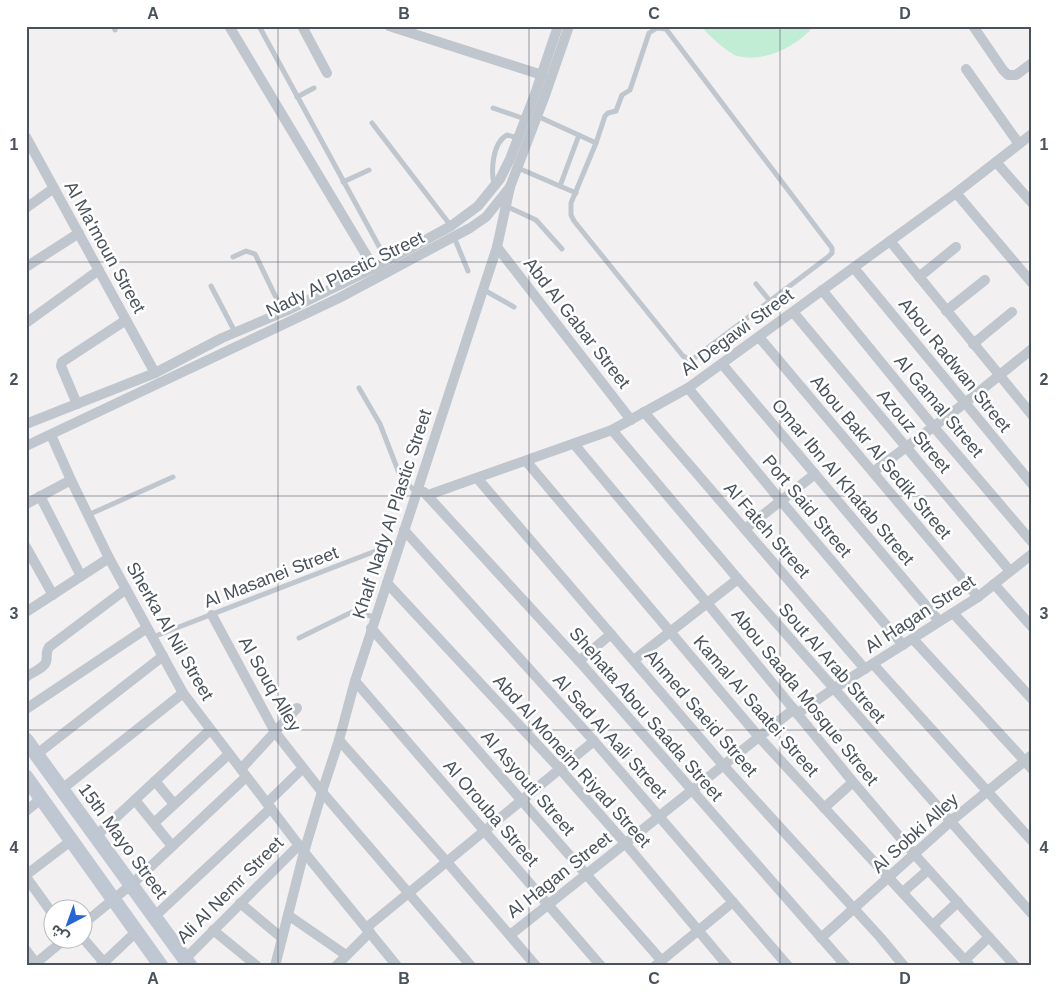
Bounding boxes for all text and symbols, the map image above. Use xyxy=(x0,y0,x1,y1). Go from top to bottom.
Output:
text: A xyxy=(147,5,159,22)
text: B xyxy=(398,5,410,22)
text: C xyxy=(648,5,660,22)
text: D xyxy=(899,5,911,22)
text: 1 xyxy=(10,136,19,153)
text: 1 xyxy=(1040,136,1049,153)
street label: Al Ma'moun Street xyxy=(60,178,150,316)
street label: Nady Al Plastic Street xyxy=(263,227,427,321)
street label: Abd Al Gabar Street xyxy=(520,254,634,392)
street label: Al Degawi Street xyxy=(677,285,797,379)
street label: Abou Radwan Street xyxy=(895,294,1015,436)
street label: Al Gamal Street xyxy=(891,351,987,461)
text: 2 xyxy=(10,371,19,388)
street label: Abou Bakr Al Sedik Street xyxy=(807,371,955,543)
text: 2 xyxy=(1040,371,1049,388)
street label: Azouz Street xyxy=(873,385,955,477)
street label: Omar Ibn Al Khatab Street xyxy=(768,395,918,569)
street label: Khalf Nady Al Plastic Street xyxy=(349,407,435,621)
street label: Port Said Street xyxy=(758,451,856,561)
street label: Al Fateh Street xyxy=(720,478,814,582)
street label: Al Masanei Street xyxy=(201,542,341,612)
street label: Sherka Al Nil Street xyxy=(122,558,218,704)
street label: Al Hagan Street xyxy=(861,571,979,657)
street label: Sout Al Arab Street xyxy=(775,599,889,727)
text: 3 xyxy=(10,605,19,622)
street label: Abou Saada Mosque Street xyxy=(728,605,882,789)
text: 3 xyxy=(1040,605,1049,622)
street label: Shehata Abou Saada Street xyxy=(565,623,727,805)
street label: Kamal Al Saatei Street xyxy=(689,631,823,781)
street label: Al Souq Alley xyxy=(235,633,305,735)
street label: Ahmed Saeid Street xyxy=(641,646,761,780)
street label: Al Sad Al Aali Street xyxy=(549,670,671,802)
street label: Abd Al Moneim Riyad Street xyxy=(489,671,655,851)
street label: Al Asyouti Street xyxy=(477,727,579,839)
street label: Al Orouba Street xyxy=(439,756,543,870)
street label: 15th Mayo Street xyxy=(75,780,171,902)
street label: Al Sobki Alley xyxy=(868,789,962,877)
street label: Al Hagan Street xyxy=(503,828,615,922)
street label: Ali Al Nemr Street xyxy=(173,833,287,947)
text: 4 xyxy=(10,839,19,856)
text: 4 xyxy=(1040,839,1049,856)
north arrow xyxy=(42,900,92,950)
text: ش xyxy=(47,921,72,946)
text: A xyxy=(147,970,159,987)
text: B xyxy=(398,970,410,987)
text: C xyxy=(648,970,660,987)
text: D xyxy=(899,970,911,987)

